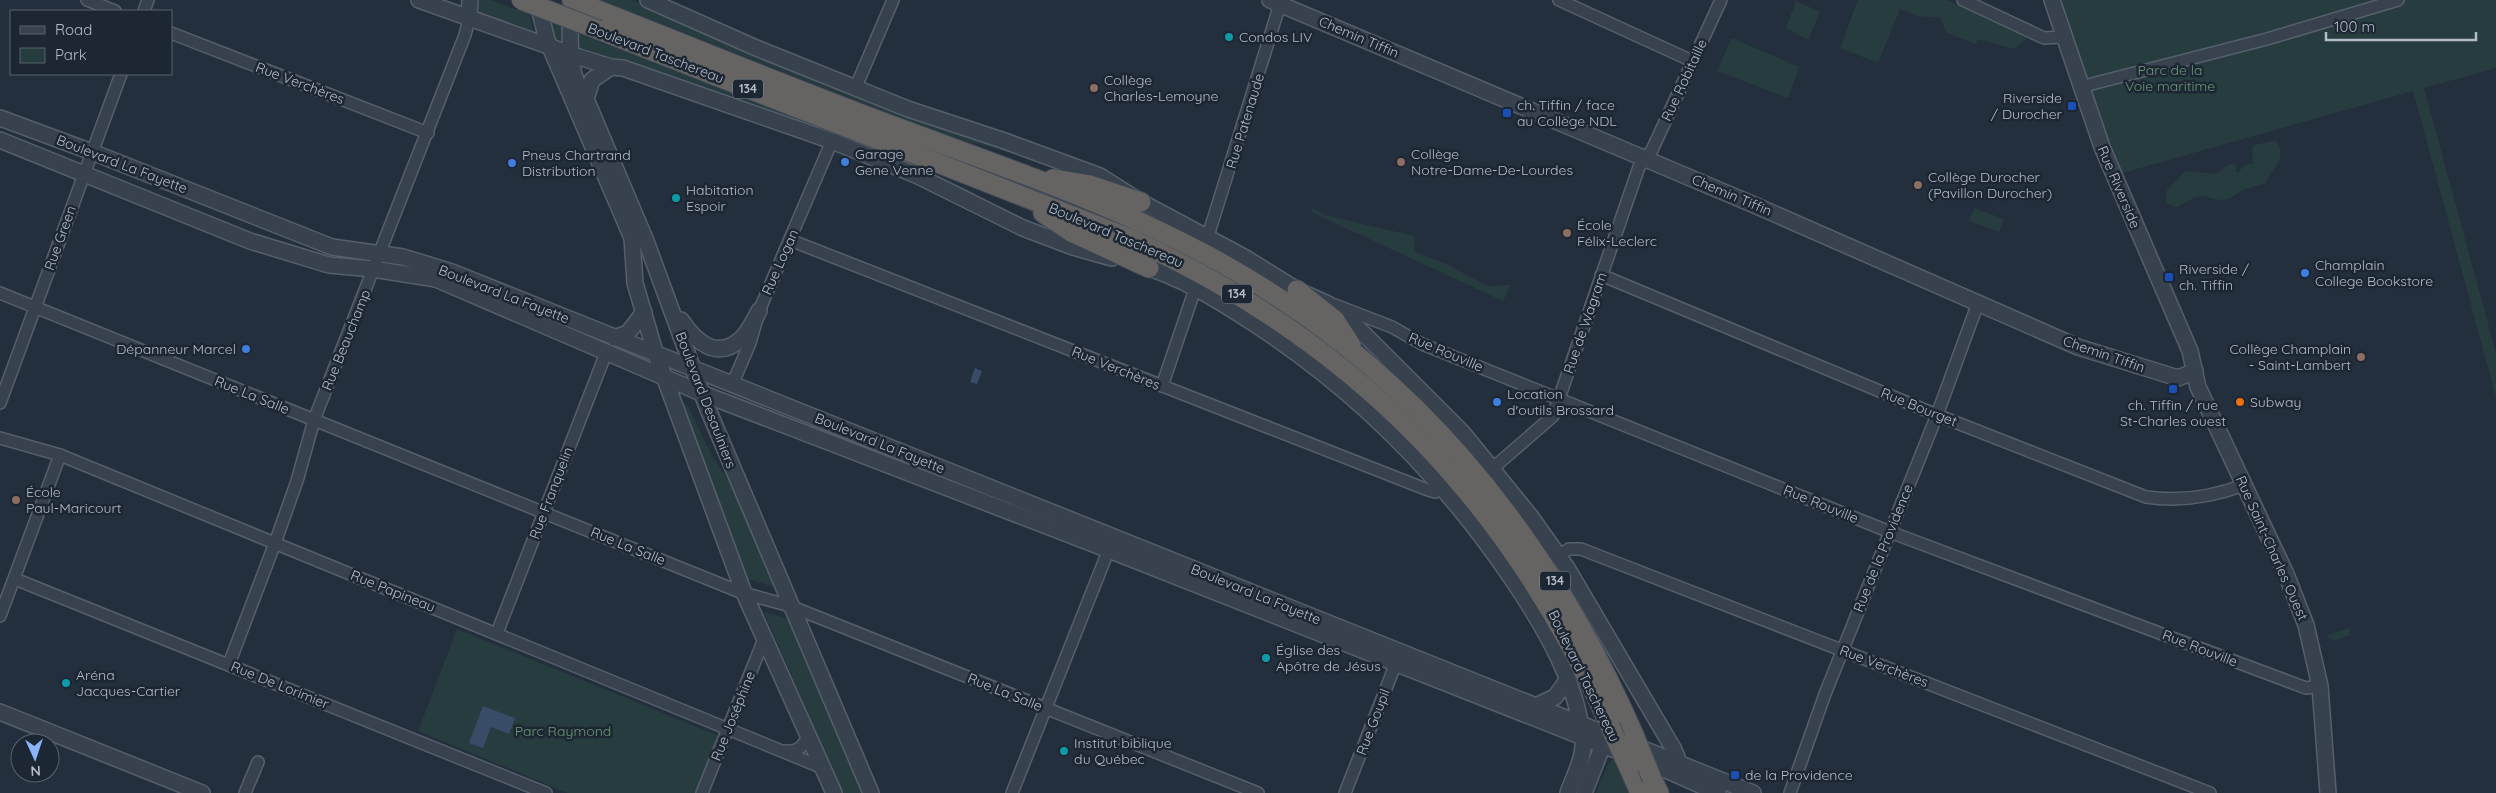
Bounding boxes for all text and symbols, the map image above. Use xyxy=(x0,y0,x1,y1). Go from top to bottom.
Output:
legend xyxy=(10,10,172,75)
scale bar xyxy=(2326,10,2476,42)
street label: Chemin Tiffin xyxy=(1316,12,1402,62)
text: 100 m xyxy=(2334,17,2375,36)
street label: Boulevard Taschereau xyxy=(585,19,727,87)
text: Road xyxy=(55,20,92,39)
place label: Condos LIV xyxy=(1239,28,1312,46)
marker: Condos LIV xyxy=(1223,31,1235,43)
street label: Rue Robitaille xyxy=(1657,36,1711,124)
text: Park xyxy=(55,45,87,64)
street label: Rue Verchères xyxy=(253,58,347,108)
park label: Parc de la Voie maritime xyxy=(2125,61,2215,95)
place label: Collège Charles-Lemoyne xyxy=(1104,71,1219,105)
street label: Rue Patenaude xyxy=(1222,71,1268,171)
road number: 134 xyxy=(733,80,763,98)
marker: Collège Charles-Lemoyne xyxy=(1088,82,1100,94)
place label: Riverside / Durocher xyxy=(1991,89,2063,123)
place label: ch. Tiffin / face au Collège NDL xyxy=(1517,96,1617,130)
marker: Riverside / Durocher xyxy=(2066,100,2078,112)
marker: ch. Tiffin / face au Collège NDL xyxy=(1501,107,1513,119)
street label: Boulevard La Fayette xyxy=(54,131,190,197)
street label: Rue Riverside xyxy=(2094,143,2144,231)
place label: Garage Gene Venne xyxy=(855,145,934,179)
place label: Collège Notre-Dame-De-Lourdes xyxy=(1411,145,1573,179)
place label: Pneus Chartrand Distribution xyxy=(522,146,631,180)
marker: Garage Gene Venne xyxy=(839,156,851,168)
marker: Collège Notre-Dame-De-Lourdes xyxy=(1395,156,1407,168)
marker: Pneus Chartrand Distribution xyxy=(506,157,518,169)
place label: Collège Durocher (Pavillon Durocher) xyxy=(1928,168,2052,202)
street label: Chemin Tiffin xyxy=(1689,170,1775,220)
marker: Collège Durocher (Pavillon Durocher) xyxy=(1912,179,1924,191)
place label: Habitation Espoir xyxy=(686,181,754,215)
marker: Habitation Espoir xyxy=(670,192,682,204)
street label: Boulevard Taschereau xyxy=(1046,199,1186,271)
street label: Rue Green xyxy=(40,203,80,273)
place label: École Félix-Leclerc xyxy=(1577,216,1657,250)
street label: Rue Logan xyxy=(758,226,802,298)
marker: École Félix-Leclerc xyxy=(1561,227,1573,239)
place label: Champlain College Bookstore xyxy=(2315,256,2433,290)
place label: Riverside / ch. Tiffin xyxy=(2179,260,2250,294)
street label: Boulevard La Fayette xyxy=(436,261,572,327)
marker: Champlain College Bookstore xyxy=(2299,267,2311,279)
street label: Rue de Wagram xyxy=(1559,270,1611,376)
marker: Riverside / ch. Tiffin xyxy=(2163,271,2175,283)
road number: 134 xyxy=(1222,284,1252,304)
street label: Rue Beauchamp xyxy=(318,287,374,393)
street label: Rue Rouville xyxy=(1406,328,1486,376)
street label: Boulevard Desaulniers xyxy=(672,329,740,471)
street label: Chemin Tiffin xyxy=(2061,332,2147,376)
place label: Dépanneur Marcel xyxy=(116,340,236,358)
place label: Collège Champlain - Saint-Lambert xyxy=(2229,340,2351,374)
street label: Rue Verchères xyxy=(1069,342,1163,394)
marker: Dépanneur Marcel xyxy=(240,343,252,355)
marker: Collège Champlain - Saint-Lambert xyxy=(2355,351,2367,363)
street label: Rue La Salle xyxy=(212,372,292,418)
marker: ch. Tiffin / rue St-Charles ouest xyxy=(2167,383,2179,395)
street label: Rue Bourget xyxy=(1878,384,1960,431)
place label: Location d'outils Brossard xyxy=(1507,385,1614,419)
place label: Subway xyxy=(2250,393,2301,411)
marker: Location d'outils Brossard xyxy=(1491,396,1503,408)
place label: ch. Tiffin / rue St-Charles ouest xyxy=(2120,396,2226,430)
marker: Subway xyxy=(2234,396,2246,408)
street label: Boulevard La Fayette xyxy=(812,409,948,477)
street label: Rue Franquelin xyxy=(525,444,577,542)
street label: Rue Saint-Charles Ouest xyxy=(2232,473,2312,624)
street label: Rue Rouville xyxy=(1781,481,1861,527)
street label: Rue de la Providence xyxy=(1849,481,1917,615)
place label: École Paul-Maricourt xyxy=(26,483,122,517)
marker: École Paul-Maricourt xyxy=(10,494,22,506)
street label: Rue La Salle xyxy=(588,523,668,569)
street label: Boulevard La Fayette xyxy=(1188,560,1324,628)
street label: Rue Papineau xyxy=(348,566,438,616)
road number: 134 xyxy=(1540,572,1570,590)
street label: Boulevard Taschereau xyxy=(1544,607,1624,745)
street label: Rue Rouville xyxy=(2160,625,2240,671)
place label: Église des Apôtre de Jésus xyxy=(1276,641,1381,675)
street label: Rue Verchères xyxy=(1837,641,1931,691)
marker: Église des Apôtre de Jésus xyxy=(1260,652,1272,664)
street label: Rue De Lorimier xyxy=(228,657,332,713)
place label: Aréna Jacques-Cartier xyxy=(76,666,181,700)
street label: Rue Joséphine xyxy=(707,668,759,764)
street label: Rue La Salle xyxy=(965,669,1045,715)
marker: Aréna Jacques-Cartier xyxy=(60,677,72,689)
street label: Rue Goupil xyxy=(1352,686,1394,758)
park label: Parc Raymond xyxy=(515,722,611,740)
north arrow xyxy=(10,733,60,783)
place label: Institut biblique du Québec xyxy=(1074,734,1172,768)
marker: Institut biblique du Québec xyxy=(1058,745,1070,757)
text: N xyxy=(30,762,41,780)
place label: de la Providence xyxy=(1745,766,1853,784)
marker: de la Providence xyxy=(1729,769,1741,781)

